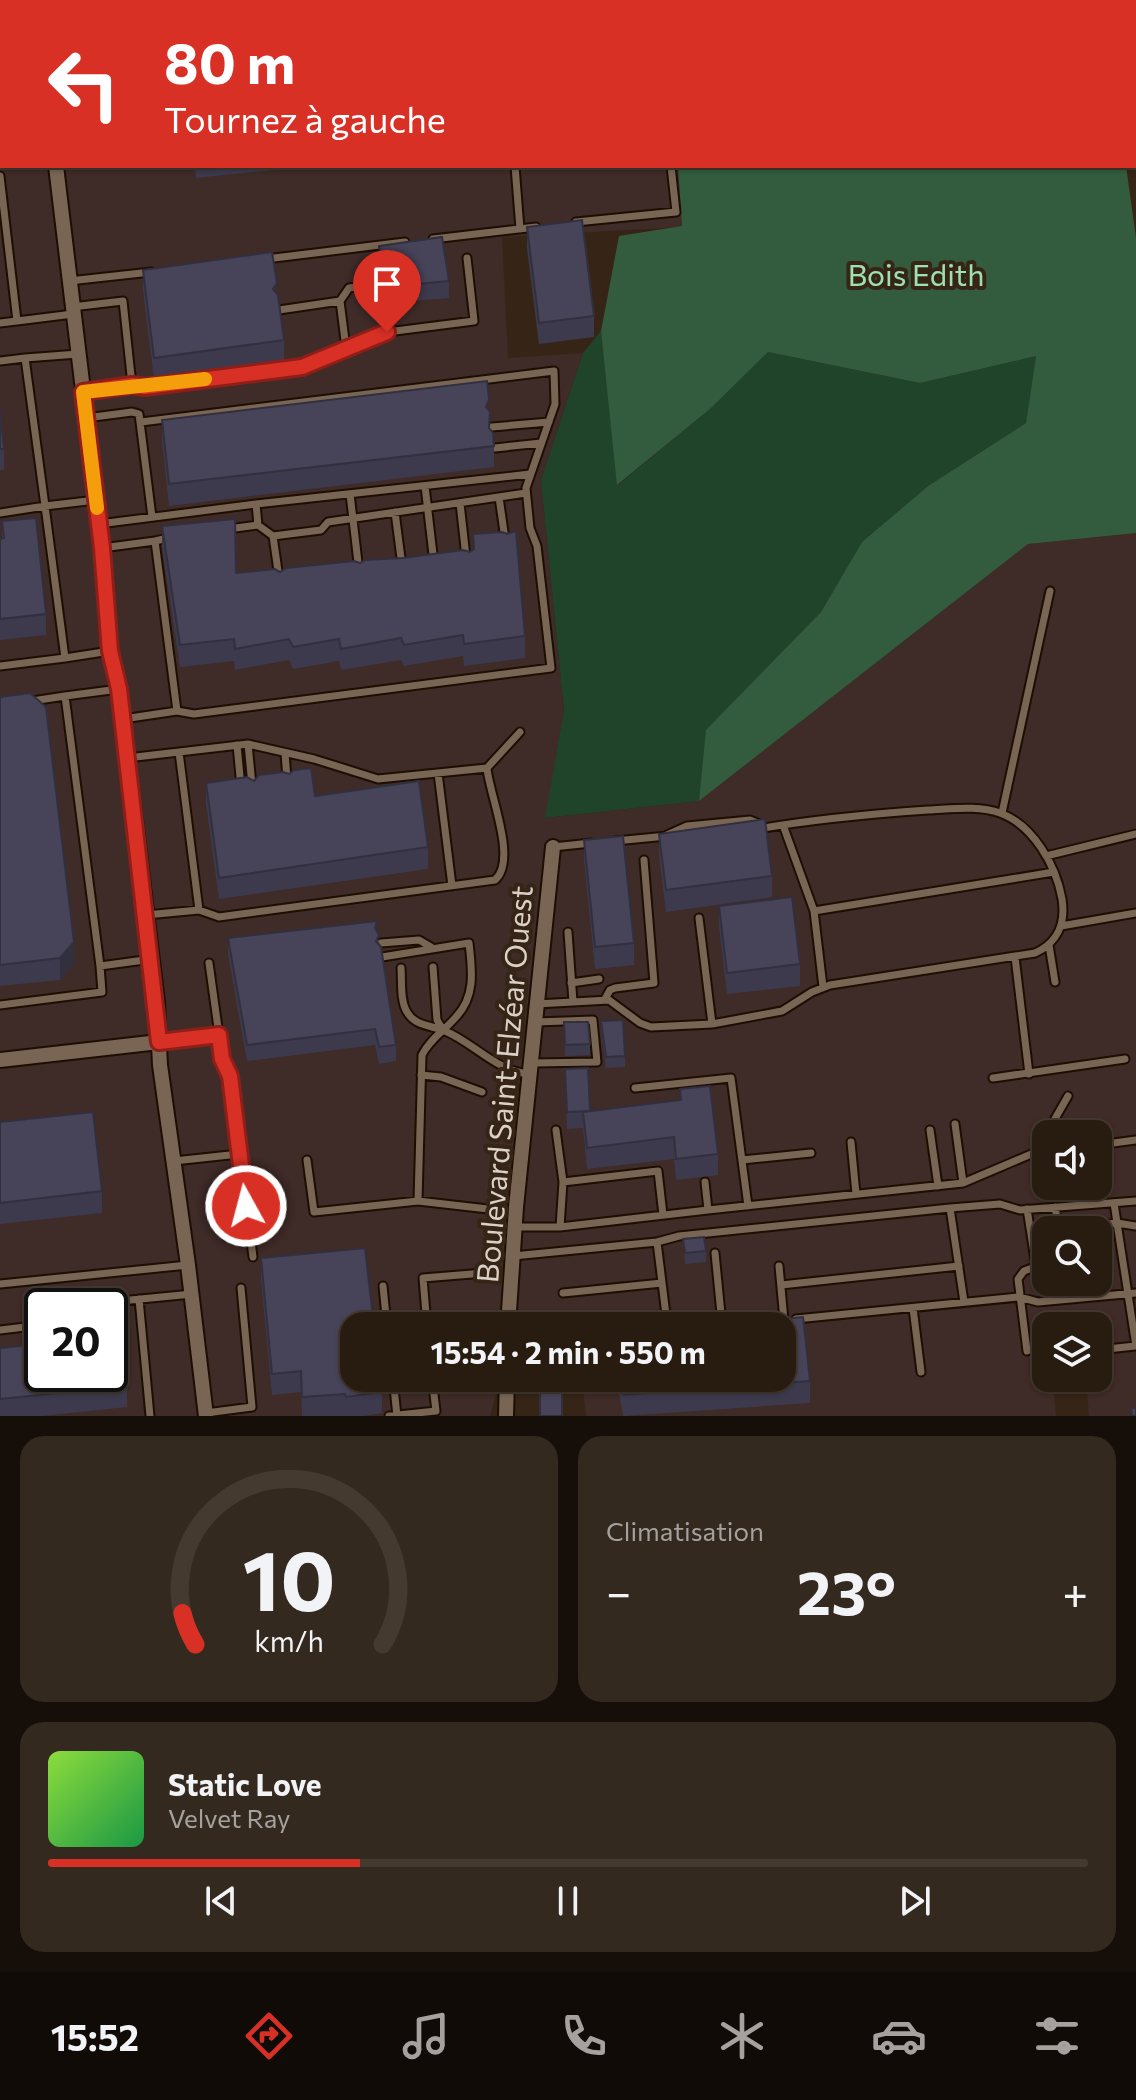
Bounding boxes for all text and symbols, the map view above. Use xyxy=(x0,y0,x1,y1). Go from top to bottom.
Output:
text: 80 m xyxy=(164,27,295,96)
icon: left xyxy=(32,32,136,136)
text: Tournez à gauche xyxy=(164,96,446,140)
pin xyxy=(353,250,421,332)
park label: Bois Edith xyxy=(848,255,984,292)
icon: arrive xyxy=(365,262,409,306)
street label: Boulevard Saint-Elzéar Ouest xyxy=(467,884,539,1284)
map controls xyxy=(1032,1120,1112,1392)
button: sound xyxy=(1032,1120,1112,1200)
position arrow xyxy=(204,1164,288,1248)
button: search xyxy=(1032,1216,1112,1296)
speed limit sign: 20 xyxy=(24,1288,128,1392)
button: layers xyxy=(1032,1312,1112,1392)
text: 15:54 · 2 min · 550 m xyxy=(430,1333,706,1370)
text: Climatisation xyxy=(606,1515,764,1546)
text: 10 xyxy=(243,1526,335,1628)
text: 23° xyxy=(797,1554,896,1627)
text: − xyxy=(606,1564,631,1618)
text: + xyxy=(1062,1564,1088,1618)
text: km/h xyxy=(254,1623,324,1658)
text: Static Love xyxy=(168,1765,322,1802)
text: Velvet Ray xyxy=(168,1802,291,1833)
icon: previous xyxy=(199,1879,243,1923)
icon: pause xyxy=(546,1879,590,1923)
icon: next xyxy=(893,1879,937,1923)
icon: directions xyxy=(241,2008,297,2064)
icon: music xyxy=(398,2008,454,2064)
icon: phone xyxy=(556,2008,612,2064)
icon: climate xyxy=(714,2008,770,2064)
icon: car xyxy=(871,2008,927,2064)
icon: filters xyxy=(1029,2008,1085,2064)
text: 15:52 xyxy=(51,2014,139,2058)

